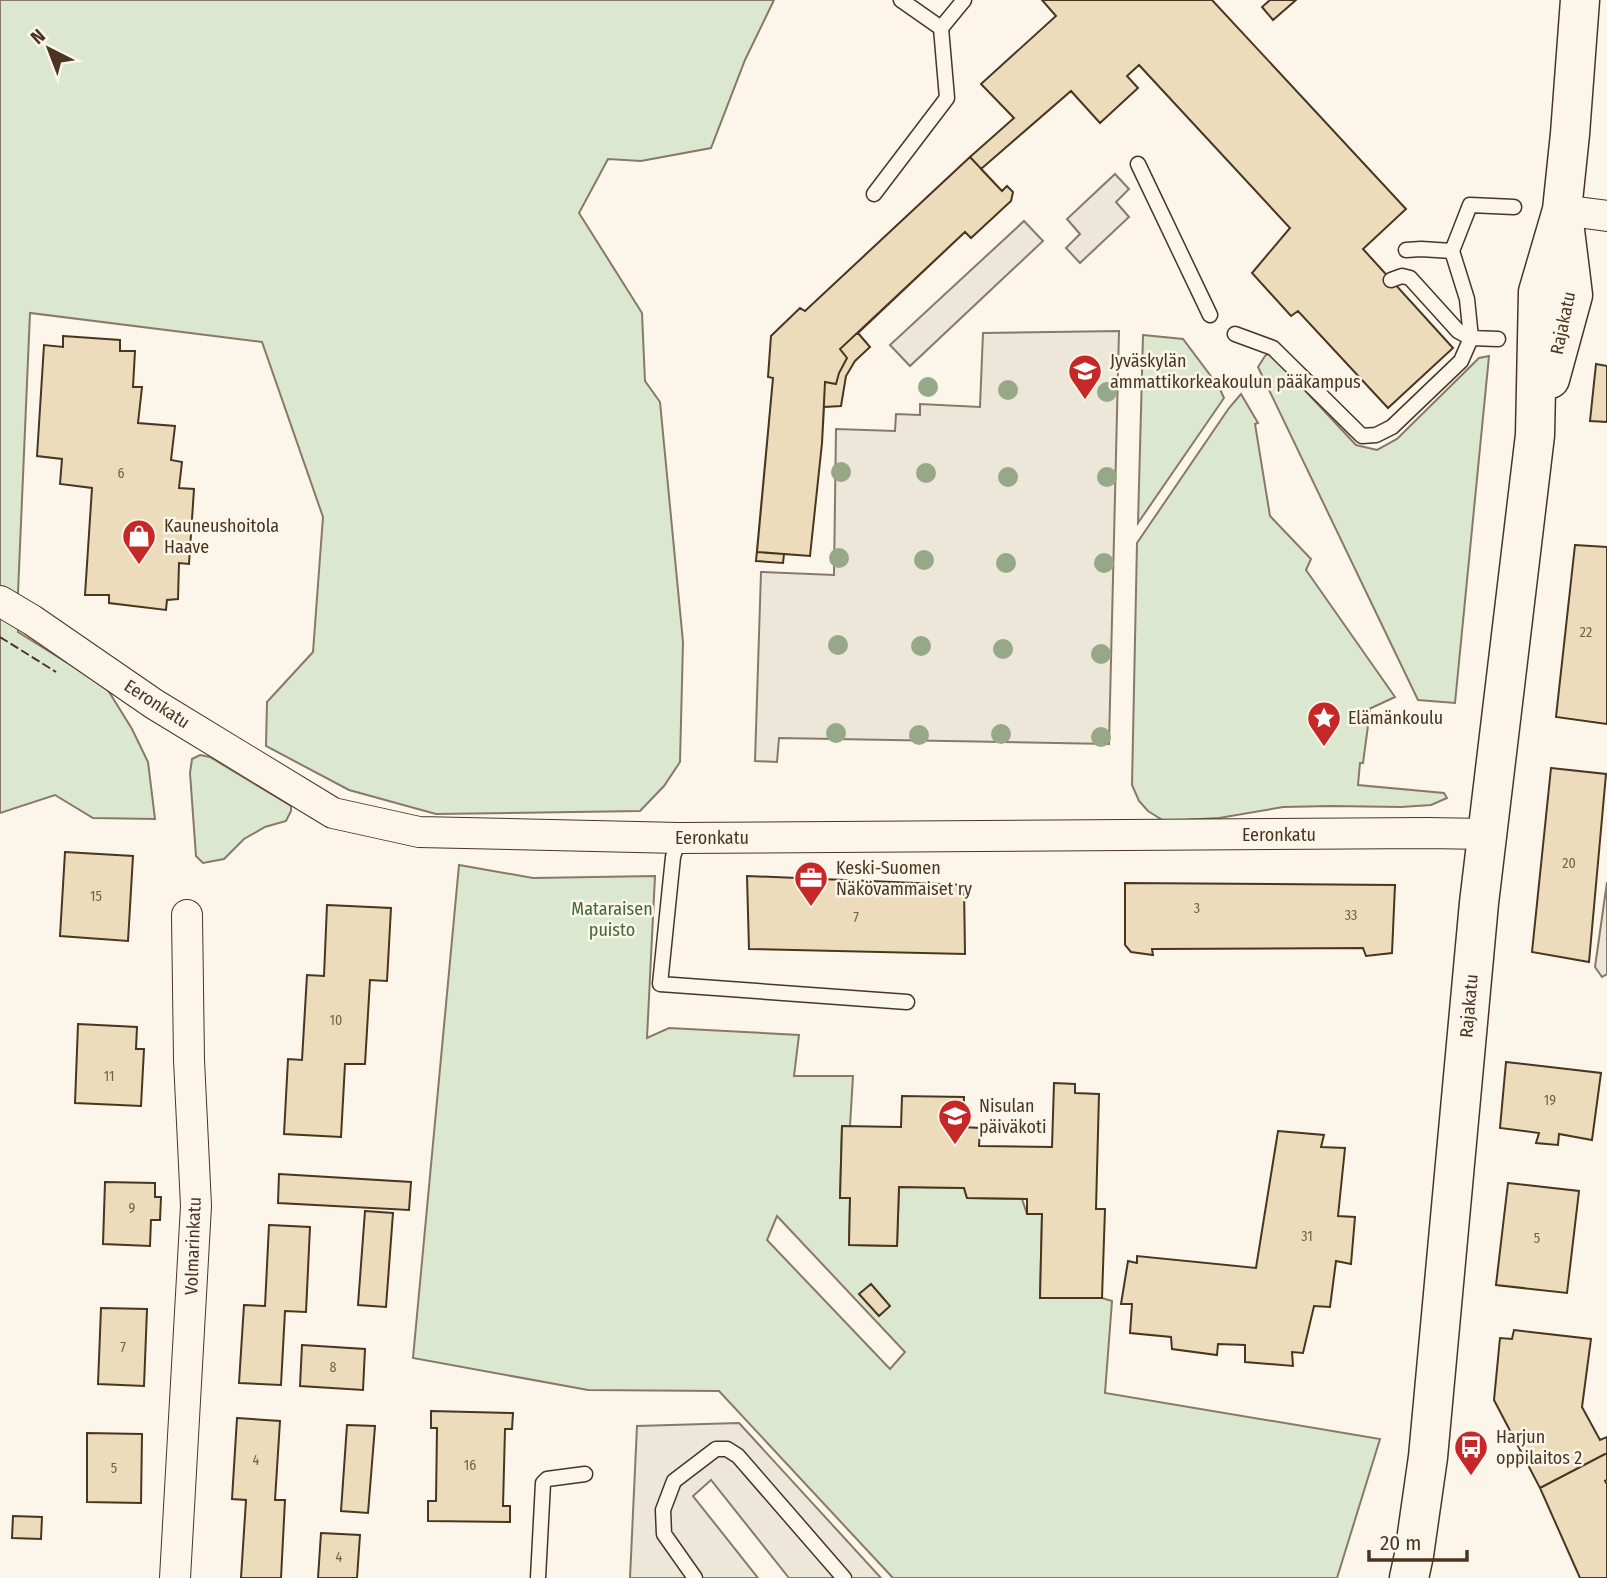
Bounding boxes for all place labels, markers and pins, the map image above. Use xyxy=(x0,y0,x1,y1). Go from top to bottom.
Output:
place label: Jyväskylän ammattikorkeakoulun pääkampus xyxy=(1110,350,1361,393)
school or university icon: Jyväskylän ammattikorkeakoulun pääkampus xyxy=(1066,352,1104,401)
place label: Kauneushoitola Haave xyxy=(164,515,279,558)
shop icon: Kauneushoitola Haave xyxy=(120,517,158,566)
place icon: Elämänkoulu xyxy=(1305,699,1343,748)
place label: Elämänkoulu xyxy=(1348,707,1443,729)
place label: Keski-Suomen Näkövammaiset ry xyxy=(836,857,972,900)
office icon: Keski-Suomen Näkövammaiset ry xyxy=(792,859,830,908)
place label: Nisulan päiväkoti xyxy=(979,1095,1046,1138)
school or university icon: Nisulan päiväkoti xyxy=(936,1097,974,1146)
place label: Harjun oppilaitos 2 xyxy=(1496,1426,1582,1469)
bus stop icon: Harjun oppilaitos 2 xyxy=(1452,1428,1490,1477)

